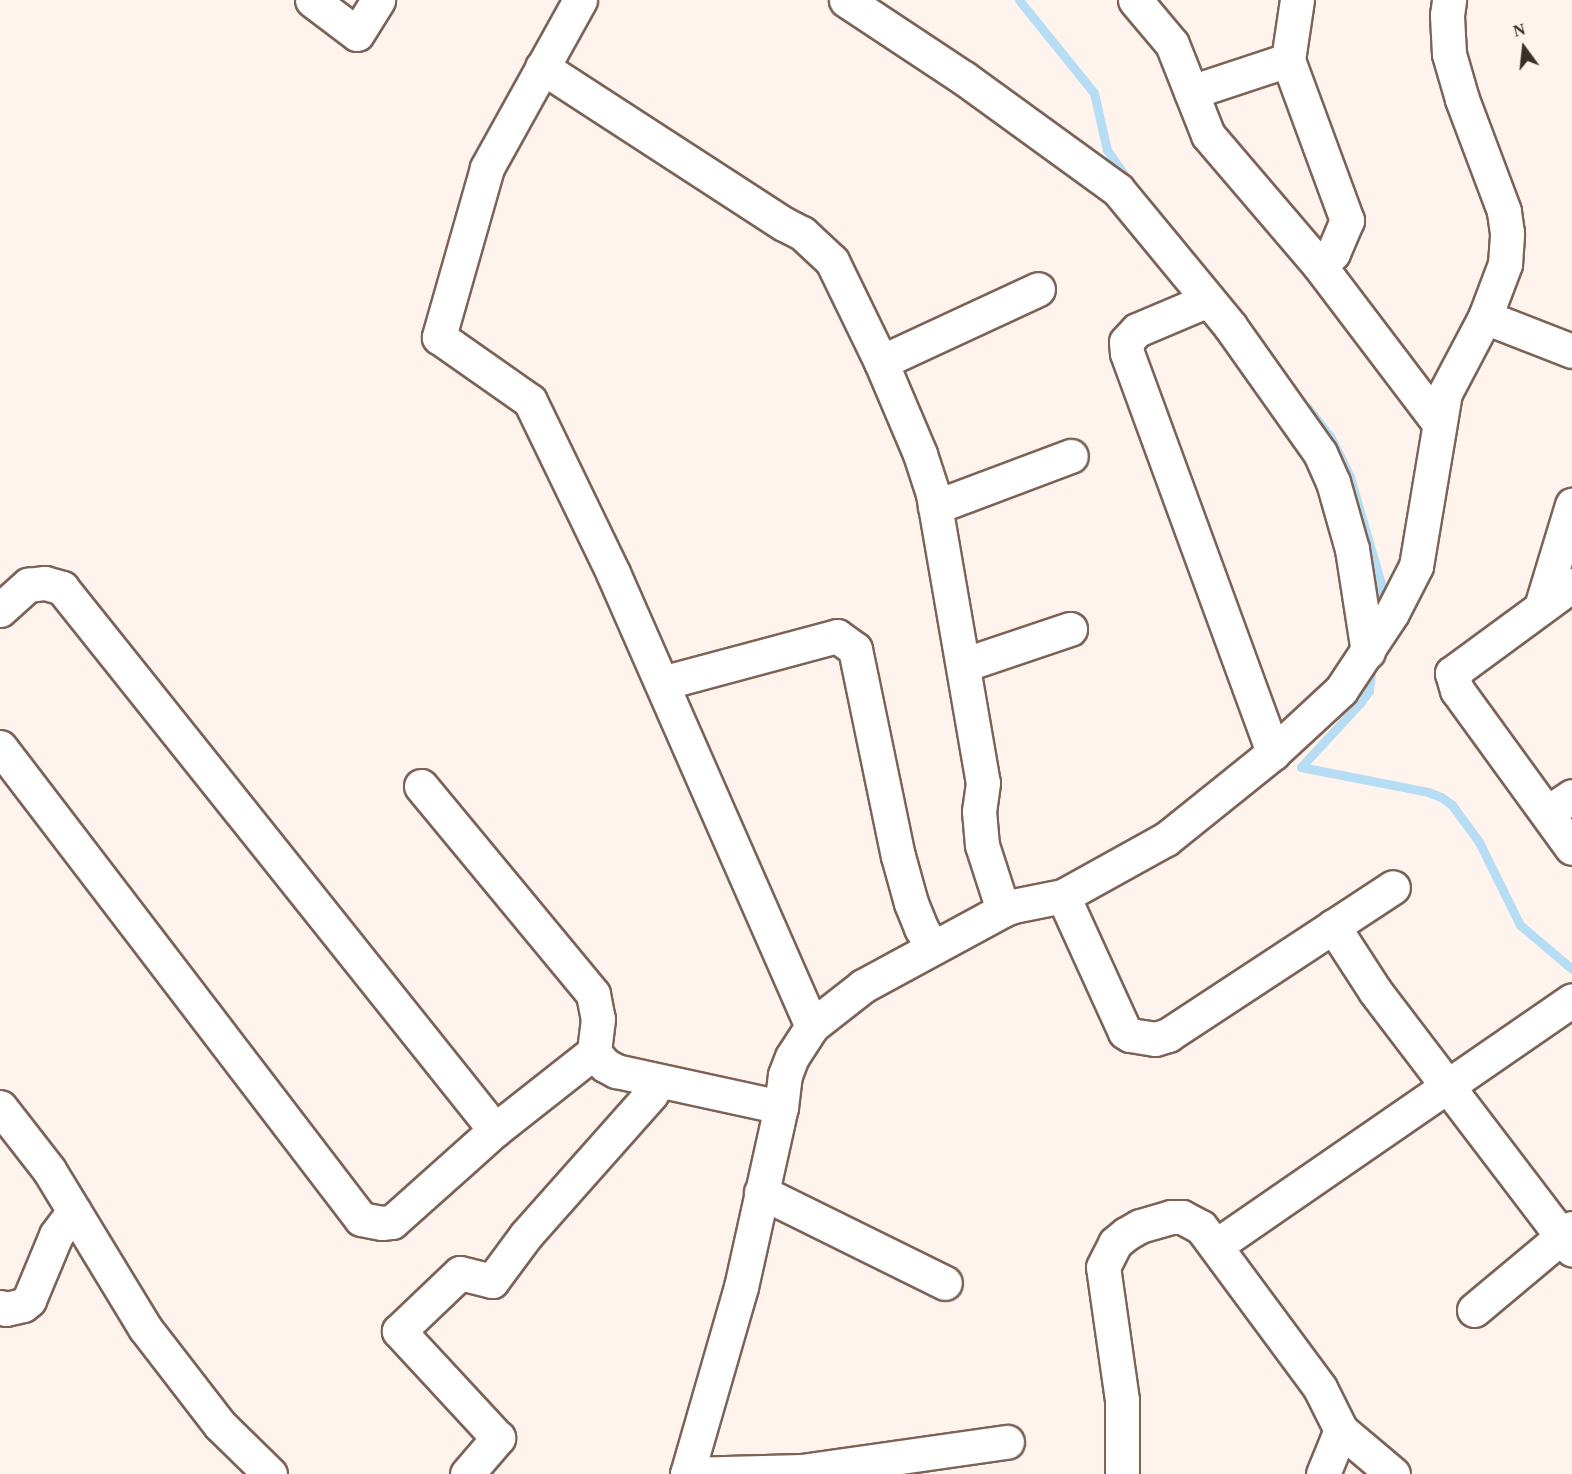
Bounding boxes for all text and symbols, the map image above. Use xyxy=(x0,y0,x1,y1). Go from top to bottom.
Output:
north arrow xyxy=(1494,18,1554,78)
text: N xyxy=(1511,20,1527,40)

